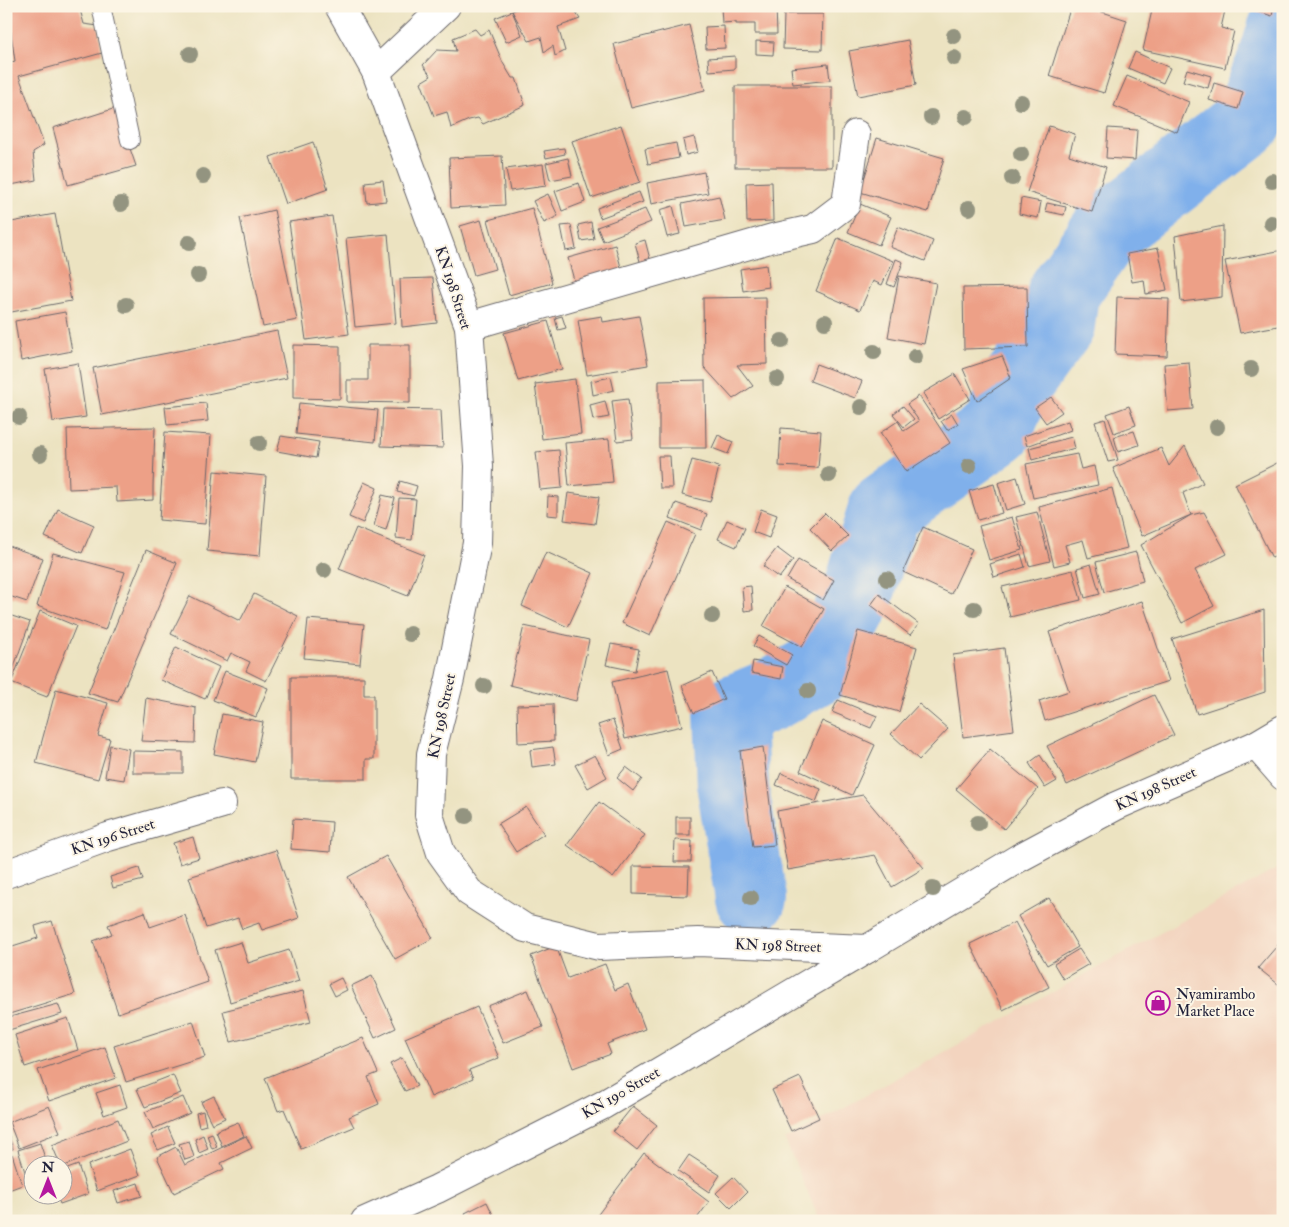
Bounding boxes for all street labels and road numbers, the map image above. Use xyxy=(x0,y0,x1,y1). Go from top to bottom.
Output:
street label: KN 198 Street xyxy=(431,244,475,332)
street label: KN 198 Street xyxy=(424,672,460,760)
street label: KN 198 Street xyxy=(1113,763,1199,815)
street label: KN 196 Street xyxy=(69,814,157,859)
street label: KN 198 Street xyxy=(734,935,822,957)
street label: KN 190 Street xyxy=(579,1063,664,1123)

